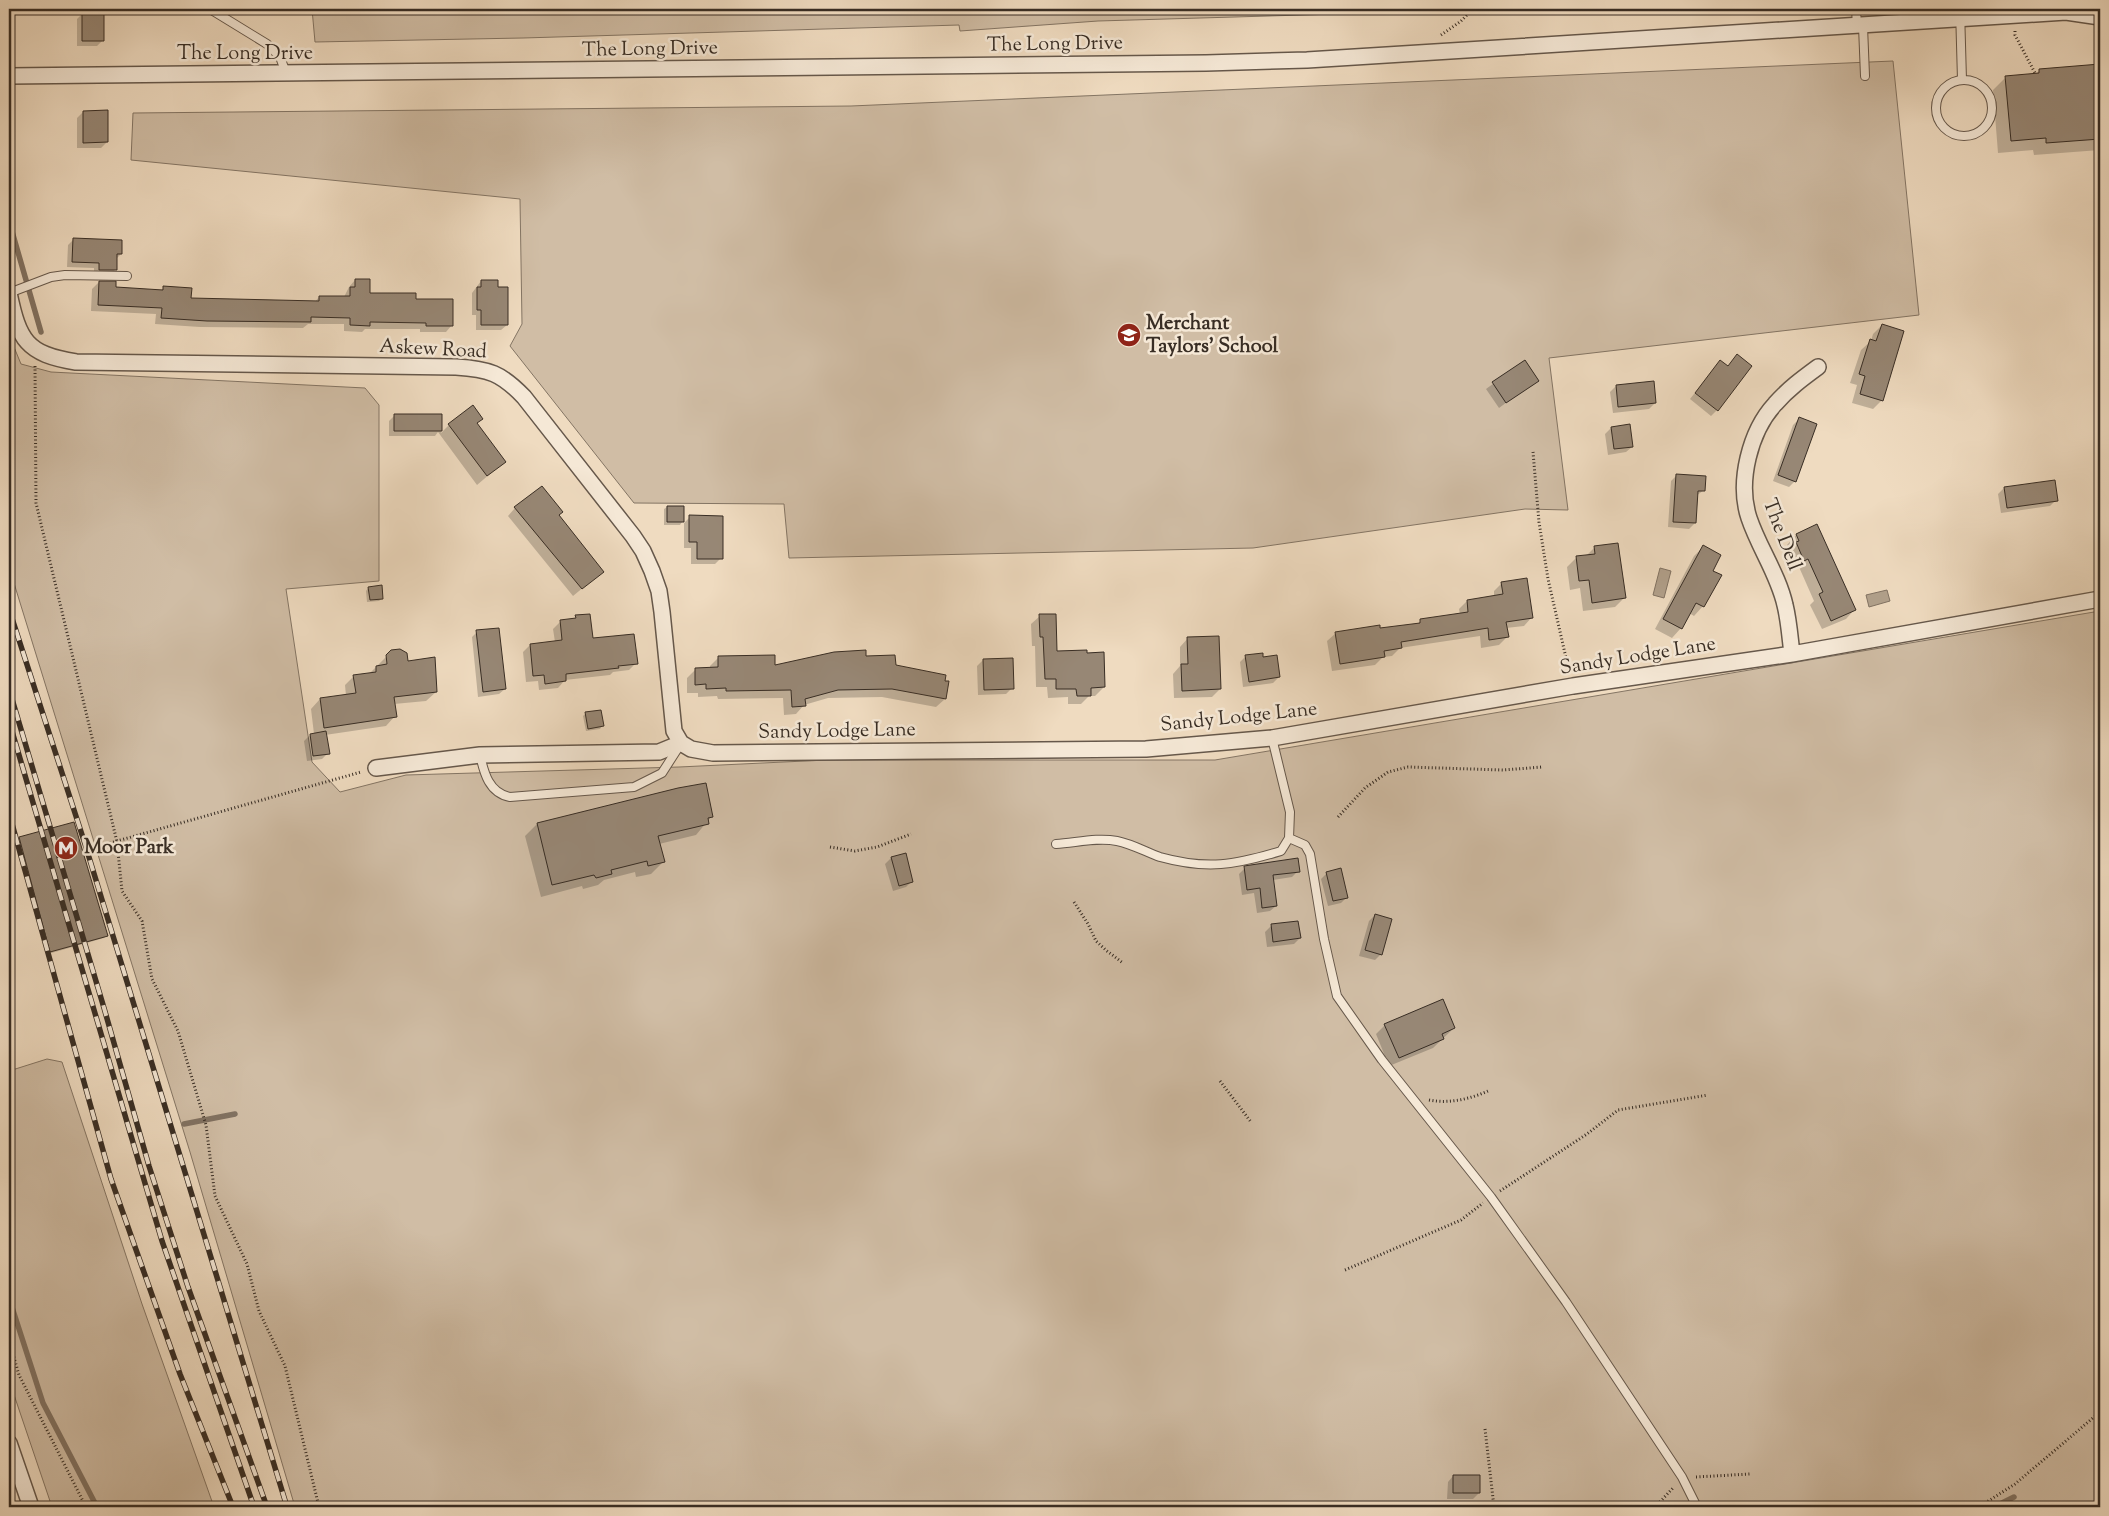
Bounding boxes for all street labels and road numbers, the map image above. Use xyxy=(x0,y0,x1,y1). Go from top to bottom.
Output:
street label: The Long Drive xyxy=(987,29,1123,61)
street label: The Long Drive xyxy=(582,34,718,66)
street label: The Long Drive xyxy=(177,40,313,69)
street label: Askew Road xyxy=(378,333,488,367)
street label: The Dell xyxy=(1754,495,1808,576)
street label: Sandy Lodge Lane xyxy=(1558,630,1718,684)
street label: Sandy Lodge Lane xyxy=(1159,695,1319,741)
street label: Sandy Lodge Lane xyxy=(758,716,916,748)

